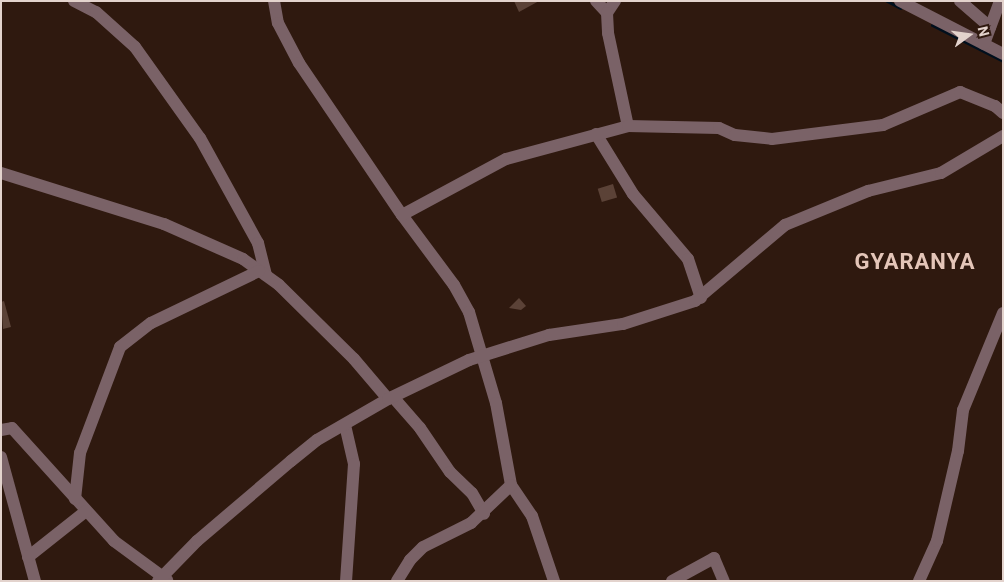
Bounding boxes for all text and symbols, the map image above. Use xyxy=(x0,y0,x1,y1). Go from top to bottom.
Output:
north arrow xyxy=(944,10,994,60)
text: N xyxy=(975,25,993,38)
district label: GYARANYA xyxy=(853,249,977,275)

